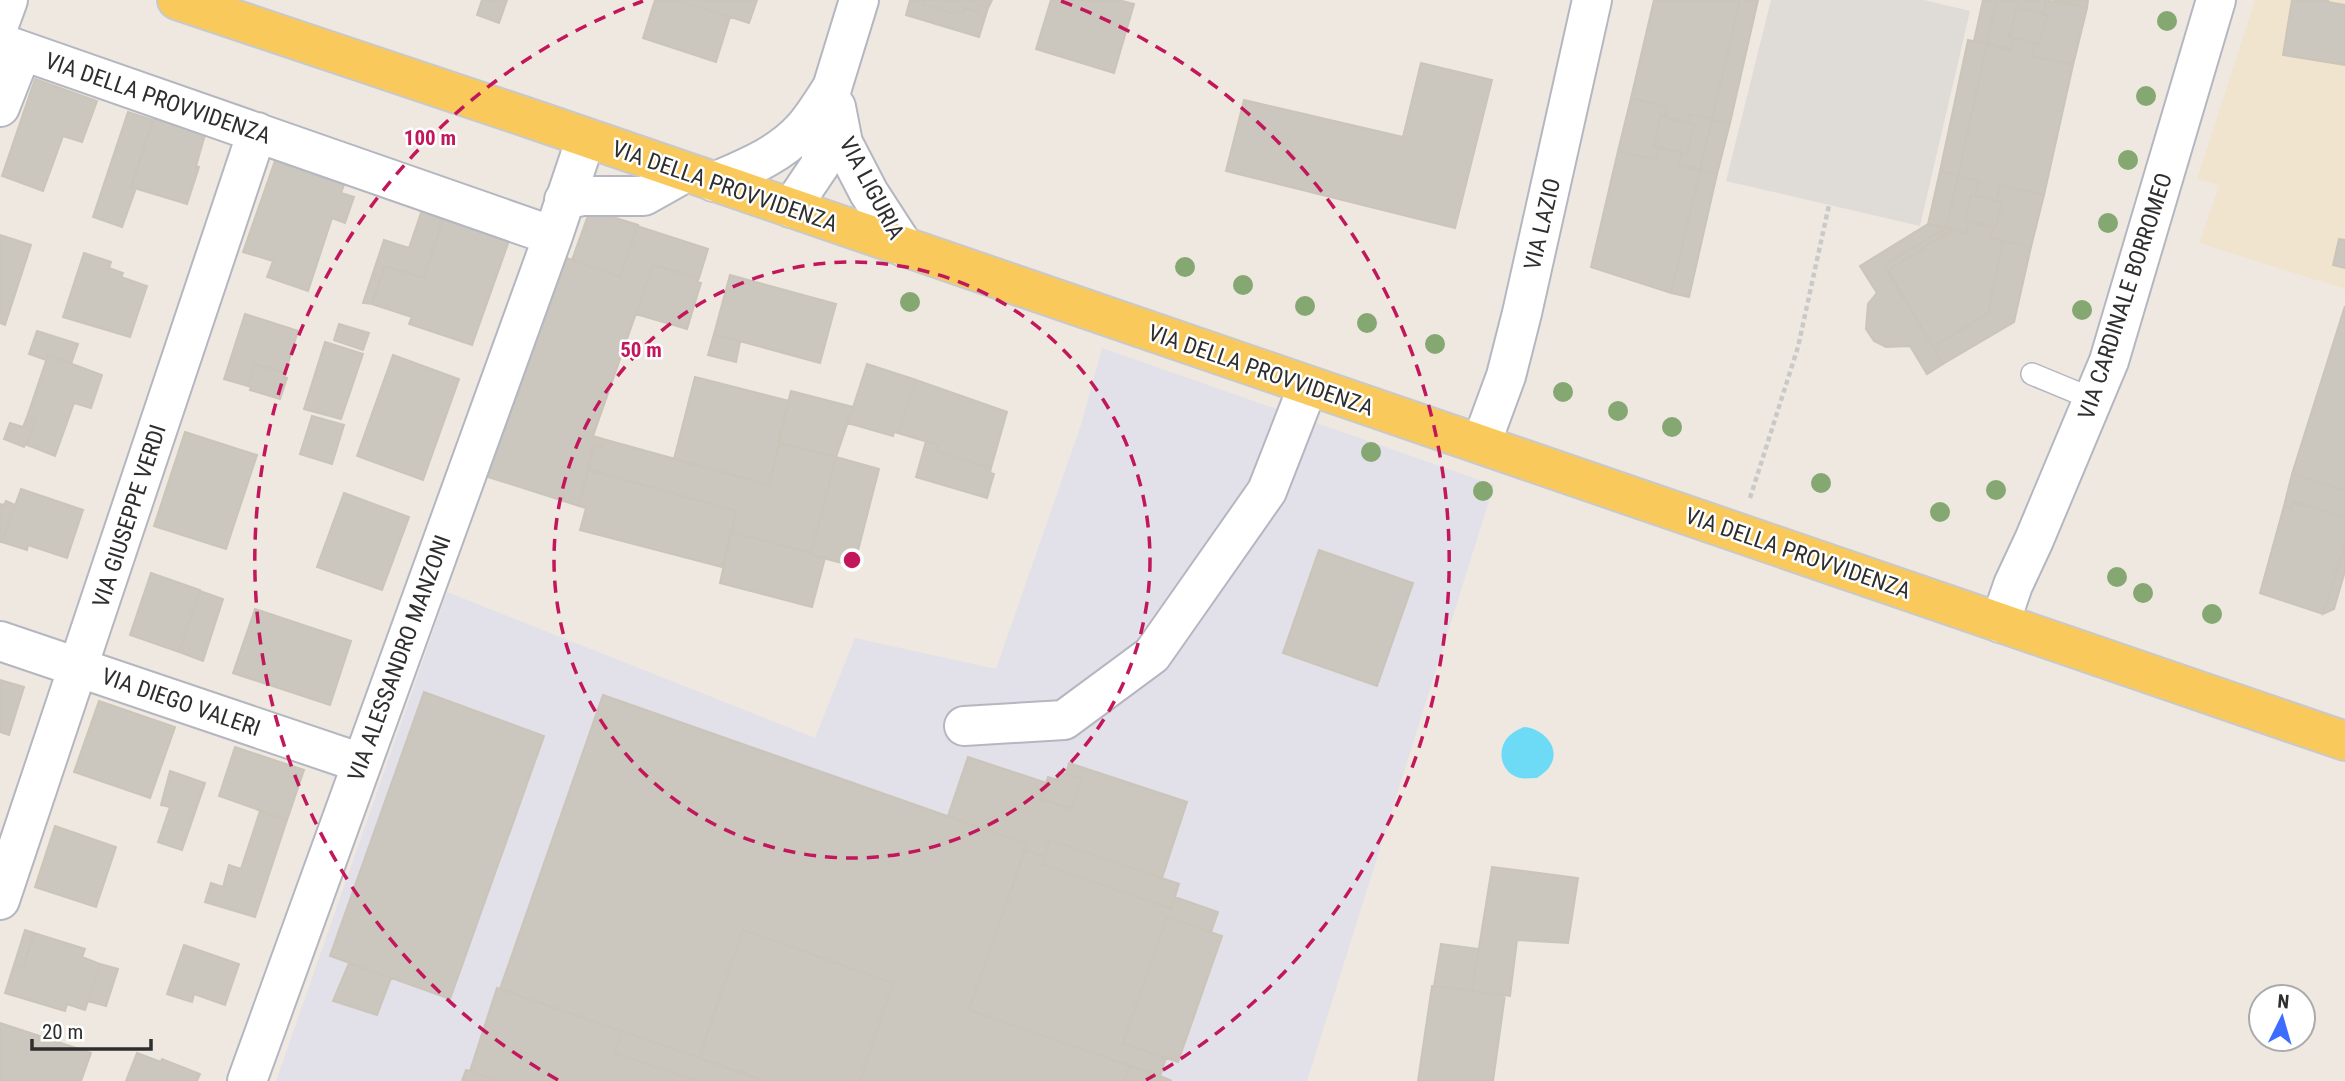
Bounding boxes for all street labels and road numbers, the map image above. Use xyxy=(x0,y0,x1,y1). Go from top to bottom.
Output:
street label: VIA DELLA PROVVIDENZA xyxy=(41,47,274,150)
street label: VIA LIGURIA xyxy=(833,132,910,244)
street label: VIA DELLA PROVVIDENZA xyxy=(608,135,841,238)
street label: VIA CARDINALE BORROMEO xyxy=(2073,170,2178,423)
street label: VIA LAZIO xyxy=(1519,176,1566,273)
street label: VIA DELLA PROVVIDENZA xyxy=(1144,319,1377,422)
street label: VIA GIUSEPPE VERDI xyxy=(87,421,172,611)
street label: VIA DELLA PROVVIDENZA xyxy=(1681,502,1914,605)
street label: VIA ALESSANDRO MANZONI xyxy=(342,532,457,785)
street label: VIA DIEGO VALERI xyxy=(98,663,264,742)

